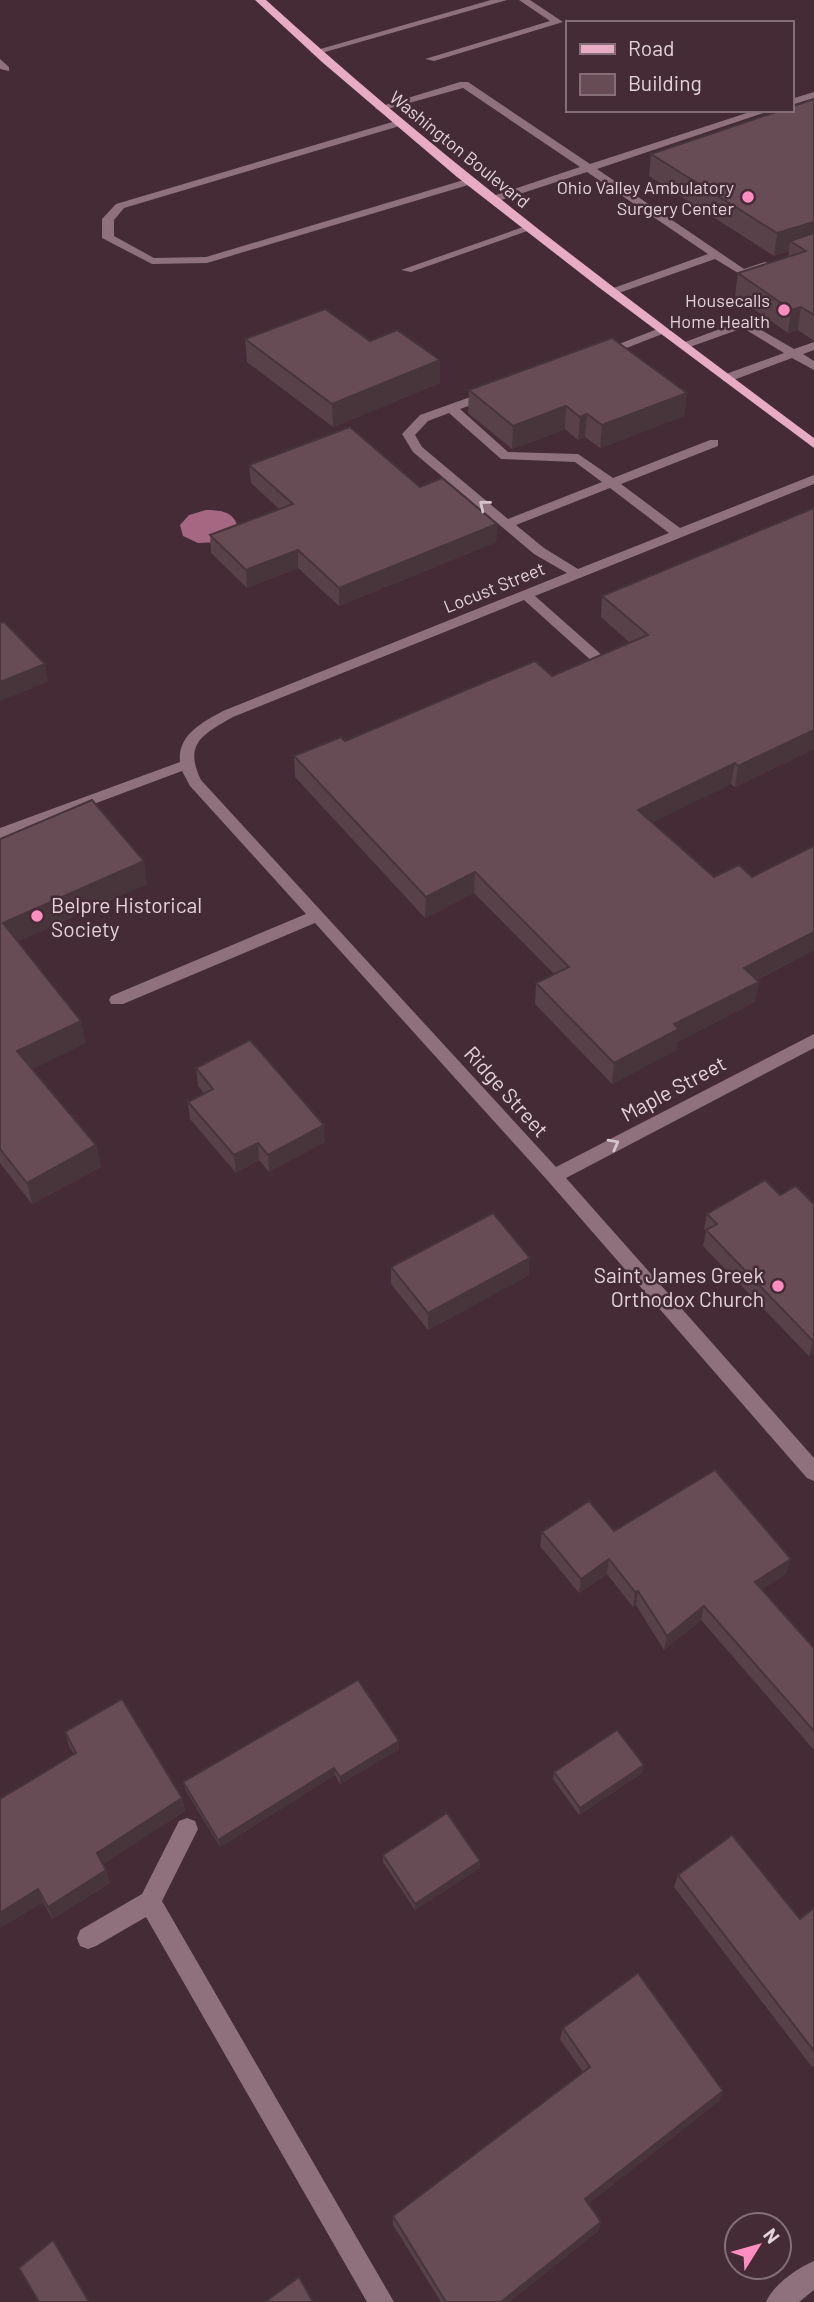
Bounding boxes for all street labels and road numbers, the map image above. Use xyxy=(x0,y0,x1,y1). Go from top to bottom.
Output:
street label: Washington Boulevard xyxy=(386,86,534,212)
street label: Locust Street xyxy=(440,557,548,617)
street label: Ridge Street xyxy=(460,1040,554,1142)
street label: Maple Street xyxy=(616,1050,730,1126)

